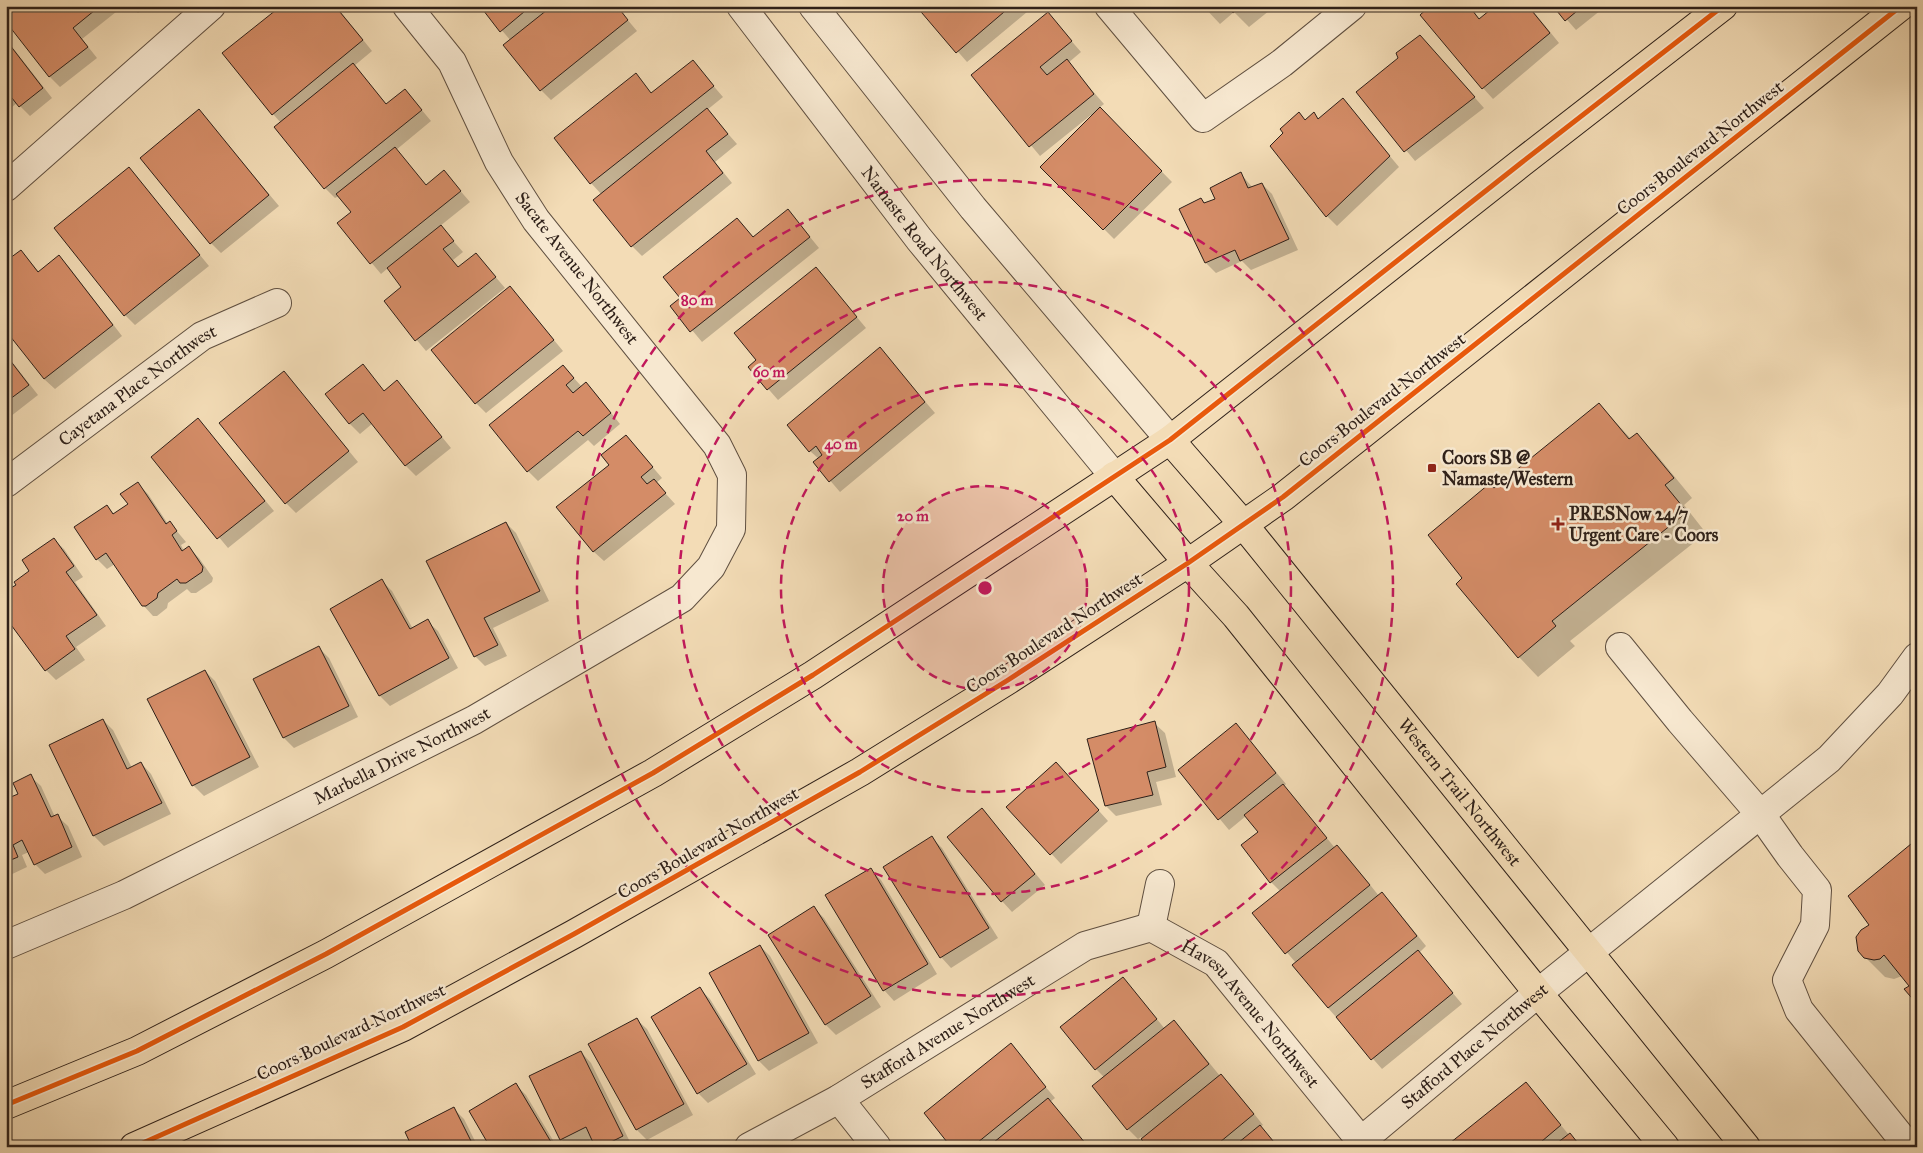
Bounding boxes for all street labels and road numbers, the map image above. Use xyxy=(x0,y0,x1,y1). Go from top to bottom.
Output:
street label: Coors Boulevard Northwest xyxy=(1612,76,1788,220)
street label: Namaste Road Northwest xyxy=(856,162,993,325)
street label: Sacate Avenue Northwest xyxy=(510,187,644,349)
street label: Cayetana Place Northwest xyxy=(54,320,221,451)
street label: Coors Boulevard Northwest xyxy=(1294,328,1470,472)
street label: Coors Boulevard Northwest xyxy=(962,567,1147,698)
street label: Marbella Drive Northwest xyxy=(310,702,495,809)
street label: Western Trail Northwest xyxy=(1393,714,1526,871)
street label: Coors Boulevard Northwest xyxy=(613,782,803,904)
street label: Havesu Avenue Northwest xyxy=(1177,935,1325,1093)
street label: Stafford Avenue Northwest xyxy=(857,969,1039,1094)
street label: Coors Boulevard Northwest xyxy=(253,978,449,1085)
street label: Stafford Place Northwest xyxy=(1397,978,1553,1114)

